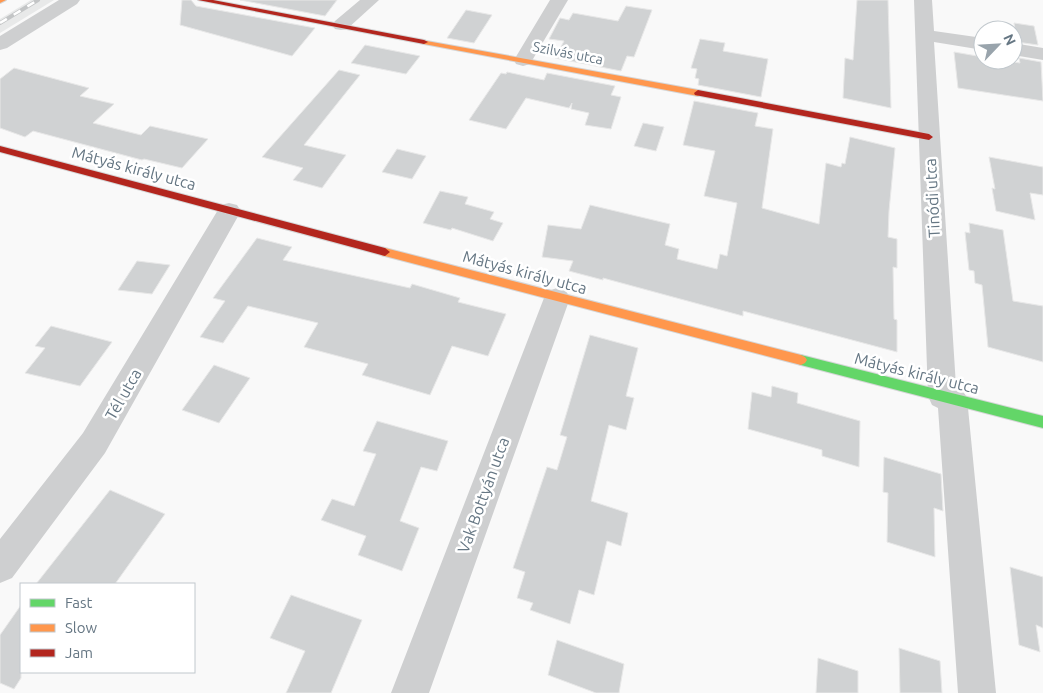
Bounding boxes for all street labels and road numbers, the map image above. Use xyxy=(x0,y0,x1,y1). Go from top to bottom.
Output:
street label: Szilvás utca xyxy=(531,38,605,68)
street label: Mátyás király utca xyxy=(70,143,198,193)
street label: Tinódi utca xyxy=(921,158,943,238)
street label: Mátyás király utca xyxy=(461,247,589,297)
street label: Mátyás király utca xyxy=(853,349,981,397)
street label: Tél utca xyxy=(101,365,145,423)
street label: Vak Bottyán utca xyxy=(454,435,512,555)

